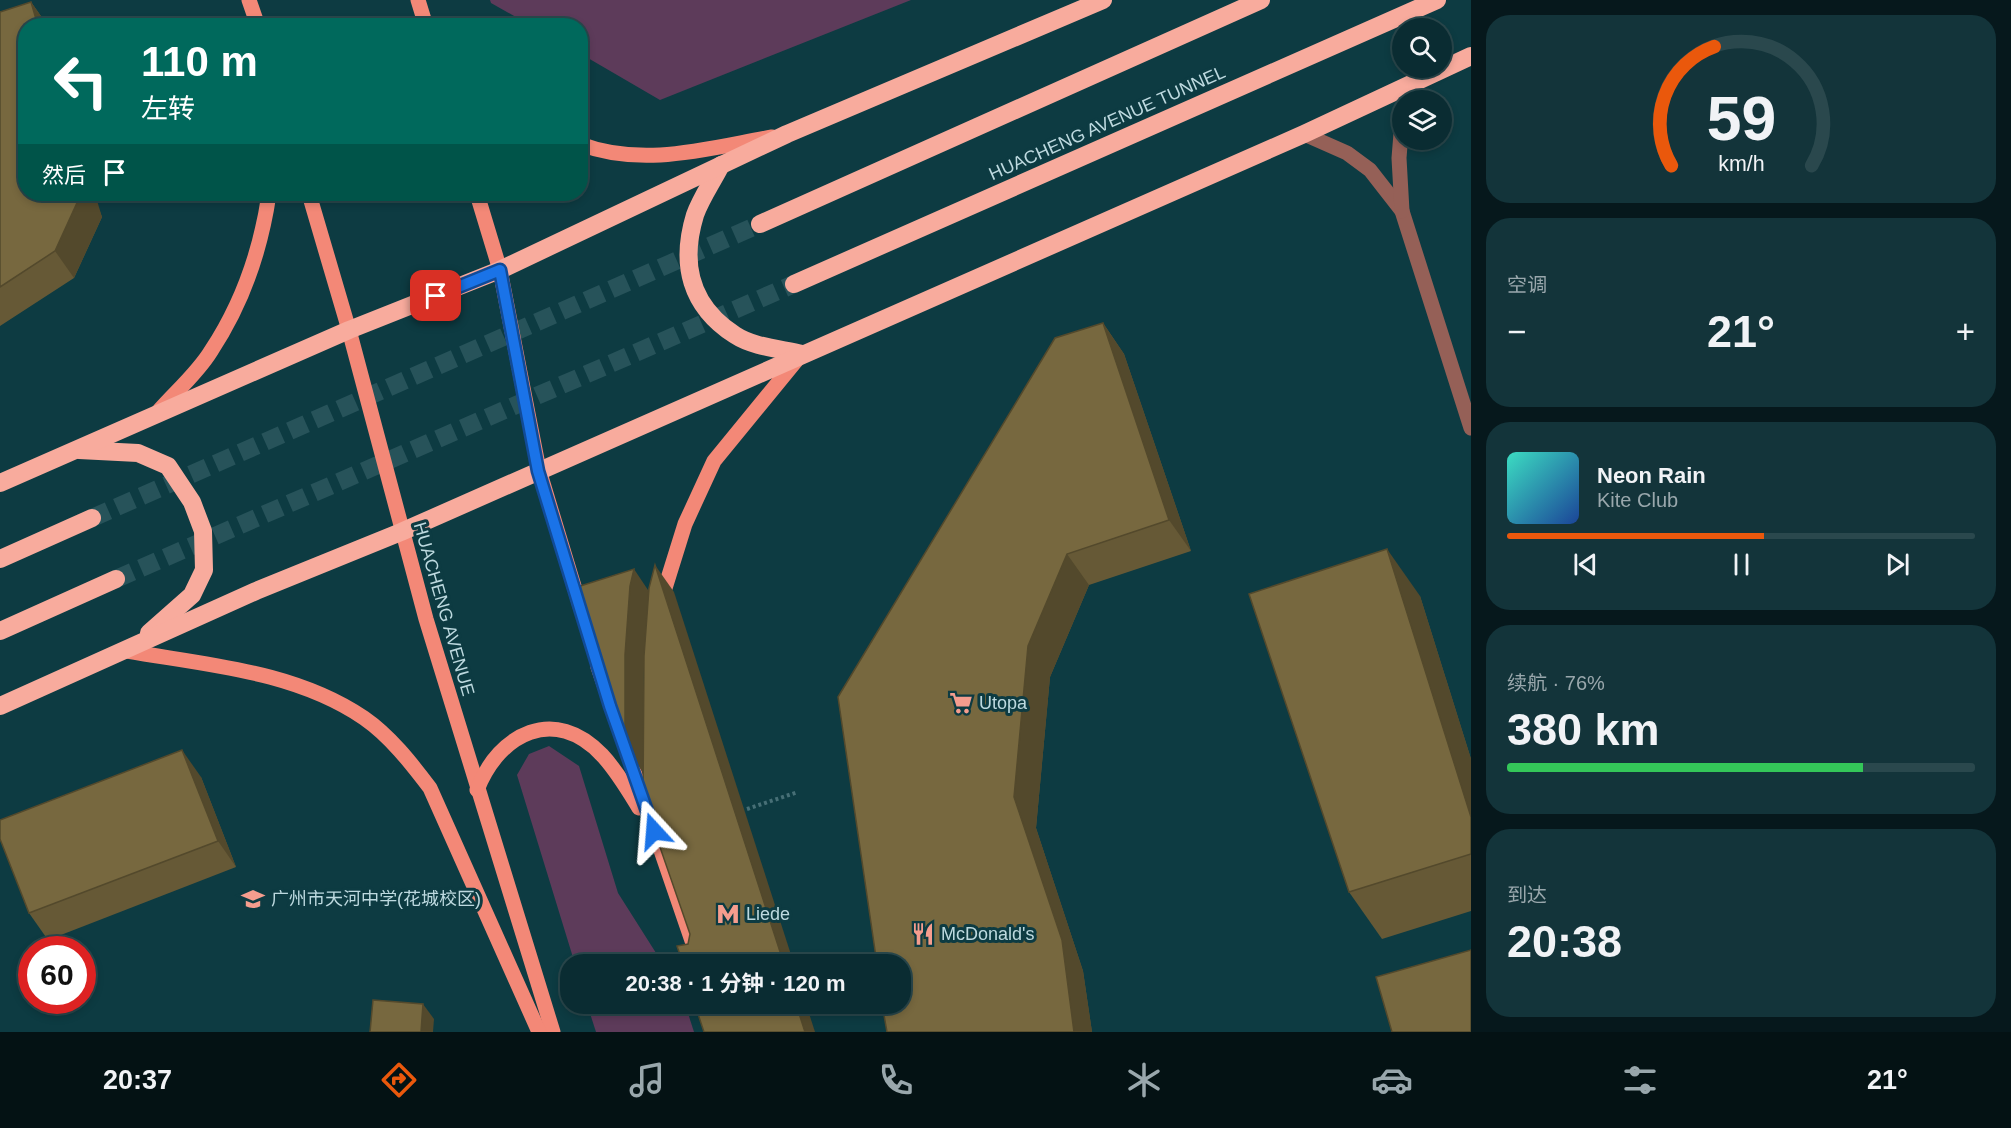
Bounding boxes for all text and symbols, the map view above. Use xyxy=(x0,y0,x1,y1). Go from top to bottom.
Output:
map controls xyxy=(1392,18,1452,150)
button: search xyxy=(1392,18,1452,78)
text: 110 m xyxy=(141,38,258,85)
icon: left xyxy=(42,42,120,120)
street label: HUACHENG AVENUE TUNNEL xyxy=(986,62,1228,184)
text: 59 xyxy=(1706,84,1776,153)
button: layers xyxy=(1392,90,1452,150)
text: 左转 xyxy=(141,94,195,124)
text: km/h xyxy=(1718,153,1764,177)
icon: arrive xyxy=(98,156,131,189)
text: 然后 xyxy=(42,163,86,188)
pin xyxy=(410,270,461,321)
text: 空调 xyxy=(1507,274,1547,296)
icon: arrive xyxy=(419,279,452,312)
text: 21° xyxy=(1707,306,1775,357)
text: − xyxy=(1507,313,1526,350)
text: + xyxy=(1956,313,1975,350)
text: Neon Rain xyxy=(1597,463,1706,488)
text: Kite Club xyxy=(1597,489,1678,511)
street label: HUACHENG AVENUE xyxy=(410,520,478,698)
icon: previous xyxy=(1569,548,1602,581)
icon: pause xyxy=(1725,548,1758,581)
icon: next xyxy=(1881,548,1914,581)
text: 续航 · 76% xyxy=(1507,672,1605,694)
supermarket icon: Utopa xyxy=(948,690,974,716)
place label: Utopa xyxy=(979,693,1028,713)
text: 380 km xyxy=(1507,704,1660,755)
position arrow xyxy=(622,799,686,863)
text: 到达 xyxy=(1507,884,1547,906)
school or university icon: 广州市天河中学(花城校区) xyxy=(240,886,266,912)
place label: 广州市天河中学(花城校区) xyxy=(271,889,481,909)
metro station icon: Liede xyxy=(715,901,741,927)
place label: Liede xyxy=(746,904,790,924)
text: 20:38 xyxy=(1507,916,1622,967)
restaurant icon: McDonald's xyxy=(910,921,936,947)
place label: McDonald's xyxy=(941,924,1034,944)
speed limit sign: 60 xyxy=(18,936,96,1014)
text: 20:38 · 1 分钟 · 120 m xyxy=(625,971,846,996)
icon: directions xyxy=(378,1059,420,1101)
icon: music xyxy=(626,1059,668,1101)
icon: phone xyxy=(875,1059,917,1101)
icon: climate xyxy=(1123,1059,1165,1101)
icon: car xyxy=(1371,1059,1413,1101)
icon: filters xyxy=(1619,1059,1661,1101)
text: 20:37 xyxy=(103,1065,172,1095)
text: 21° xyxy=(1867,1065,1908,1095)

